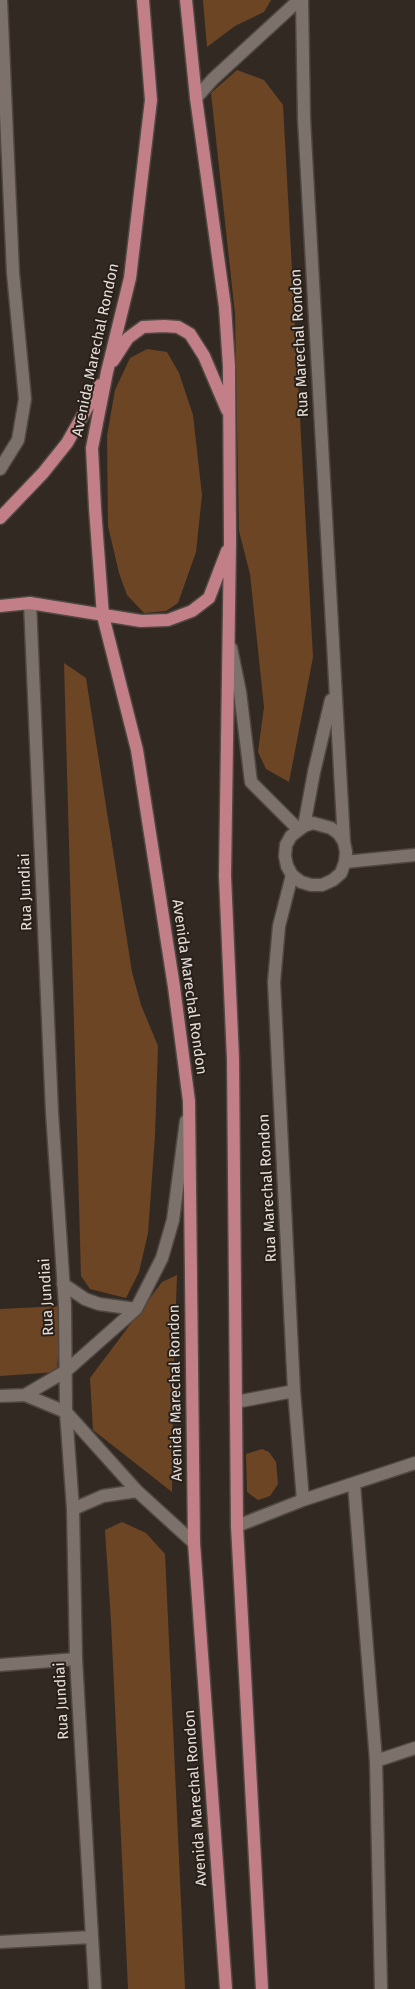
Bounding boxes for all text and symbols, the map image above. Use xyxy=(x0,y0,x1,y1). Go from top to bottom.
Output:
street label: Avenida Marechal Rondon xyxy=(69,262,123,438)
street label: Rua Marechal Rondon xyxy=(287,268,313,418)
street label: Rua Jundiai xyxy=(16,853,36,931)
street label: Avenida Marechal Rondon xyxy=(168,898,210,1076)
street label: Rua Marechal Rondon xyxy=(255,1113,281,1263)
street label: Rua Jundiai xyxy=(36,1258,58,1336)
street label: Avenida Marechal Rondon xyxy=(165,1304,187,1482)
street label: Rua Jundiai xyxy=(51,1662,73,1740)
street label: Avenida Marechal Rondon xyxy=(181,1709,211,1887)

